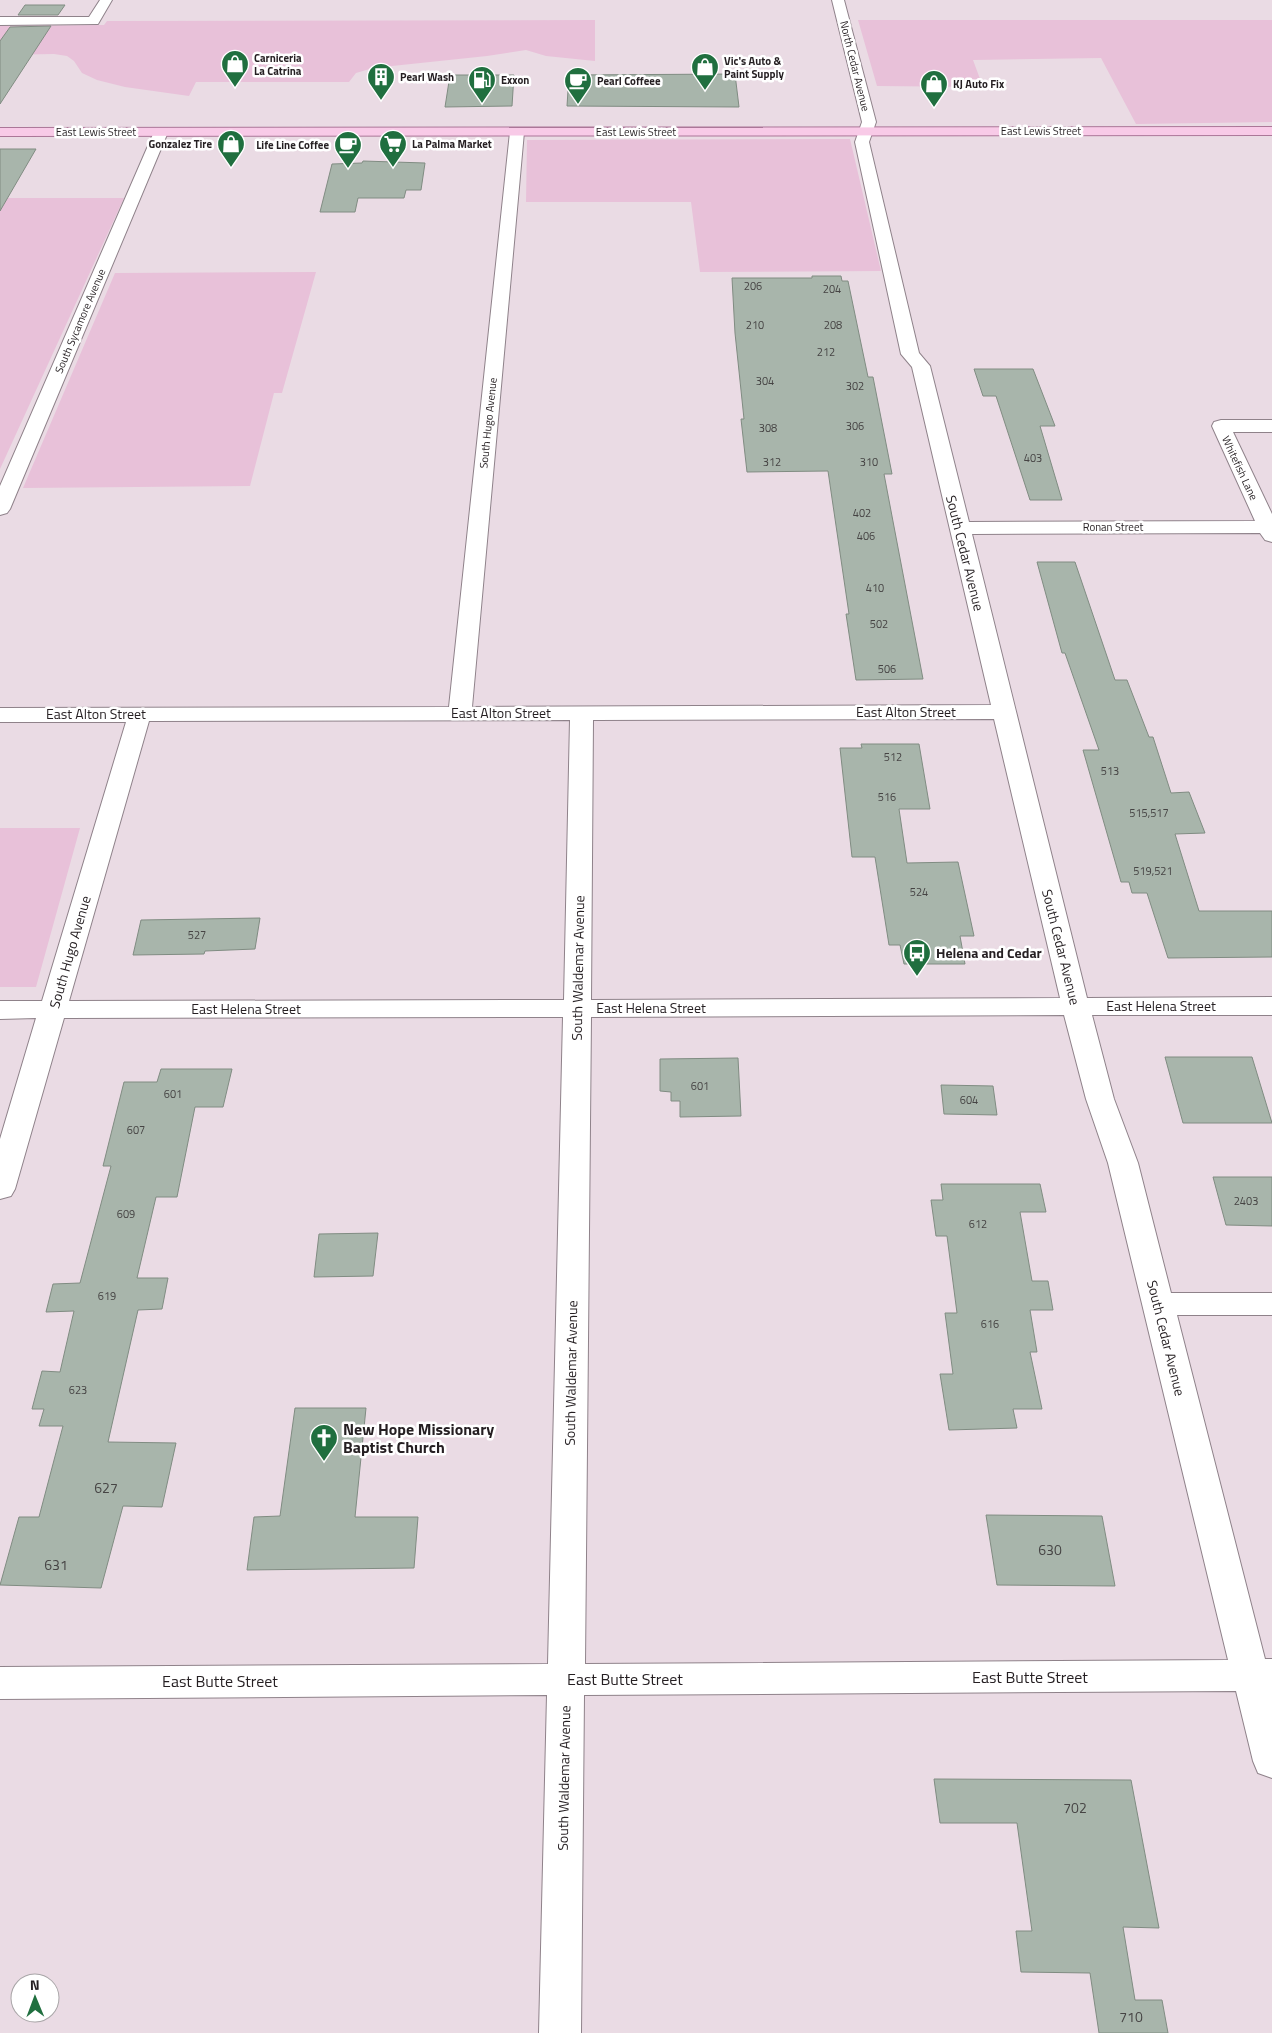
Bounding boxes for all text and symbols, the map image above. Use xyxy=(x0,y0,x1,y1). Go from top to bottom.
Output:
street label: North Cedar Avenue xyxy=(836,19,874,113)
shop icon: Carniceria La Catrina xyxy=(220,49,250,88)
place label: Carniceria La Catrina xyxy=(254,50,302,79)
shop icon: Vic's Auto & Paint Supply xyxy=(690,52,720,91)
place label: Vic's Auto & Paint Supply xyxy=(724,53,784,82)
building icon: Pearl Wash xyxy=(366,62,396,101)
fuel station icon: Exxon xyxy=(467,65,497,104)
cafe icon: Pearl Coffeee xyxy=(563,66,593,105)
place label: Pearl Wash xyxy=(400,69,454,85)
shop icon: KJ Auto Fix xyxy=(919,69,949,108)
place label: Exxon xyxy=(501,72,529,88)
place label: Pearl Coffeee xyxy=(597,73,661,89)
place label: KJ Auto Fix xyxy=(953,76,1005,92)
street label: East Lewis Street xyxy=(1001,123,1081,139)
street label: East Lewis Street xyxy=(56,124,136,140)
street label: East Lewis Street xyxy=(596,124,676,140)
shop icon: Gonzalez Tire xyxy=(216,129,246,168)
supermarket icon: La Palma Market xyxy=(378,129,408,168)
cafe icon: Life Line Coffee xyxy=(333,130,363,169)
place label: Gonzalez Tire xyxy=(148,136,212,152)
place label: La Palma Market xyxy=(412,136,492,152)
place label: Life Line Coffee xyxy=(256,137,329,153)
street label: South Sycamore Avenue xyxy=(51,266,109,376)
house number: 206 xyxy=(744,278,762,294)
house number: 204 xyxy=(823,281,841,297)
house number: 210 xyxy=(746,317,764,333)
house number: 208 xyxy=(824,317,842,333)
house number: 212 xyxy=(817,344,835,360)
house number: 304 xyxy=(756,373,774,389)
street label: South Hugo Avenue xyxy=(475,376,501,469)
house number: 302 xyxy=(846,378,864,394)
house number: 306 xyxy=(846,418,864,434)
house number: 308 xyxy=(759,420,777,436)
street label: Whitefish Lane xyxy=(1218,433,1262,503)
house number: 403 xyxy=(1024,450,1042,466)
house number: 312 xyxy=(763,454,781,470)
house number: 310 xyxy=(860,454,878,470)
street label: South Cedar Avenue xyxy=(941,493,990,613)
house number: 402 xyxy=(853,505,871,521)
street label: Ronan Street xyxy=(1083,519,1143,535)
house number: 406 xyxy=(857,528,875,544)
house number: 410 xyxy=(866,580,884,596)
house number: 502 xyxy=(870,616,888,632)
house number: 506 xyxy=(878,661,896,677)
street label: East Alton Street xyxy=(856,701,956,722)
street label: East Alton Street xyxy=(451,702,551,723)
street label: East Alton Street xyxy=(46,703,146,724)
house number: 512 xyxy=(884,749,902,765)
house number: 513 xyxy=(1101,763,1119,779)
house number: 516 xyxy=(878,789,896,805)
house number: 515,517 xyxy=(1129,805,1169,821)
house number: 519,521 xyxy=(1133,863,1173,879)
house number: 524 xyxy=(910,884,928,900)
street label: South Cedar Avenue xyxy=(1037,887,1086,1007)
street label: South Hugo Avenue xyxy=(43,893,96,1011)
street label: South Waldemar Avenue xyxy=(566,895,589,1041)
house number: 527 xyxy=(188,927,206,943)
bus stop icon: Helena and Cedar xyxy=(902,938,932,977)
place label: Helena and Cedar xyxy=(936,942,1042,963)
street label: East Helena Street xyxy=(1106,995,1216,1016)
street label: East Helena Street xyxy=(596,997,706,1018)
street label: East Helena Street xyxy=(191,998,301,1019)
house number: 601 xyxy=(691,1078,709,1094)
house number: 601 xyxy=(164,1086,182,1102)
house number: 604 xyxy=(960,1092,978,1108)
house number: 607 xyxy=(127,1122,145,1138)
house number: 2403 xyxy=(1234,1193,1258,1209)
house number: 609 xyxy=(117,1206,135,1222)
house number: 612 xyxy=(969,1216,987,1232)
street label: South Cedar Avenue xyxy=(1142,1278,1191,1398)
house number: 619 xyxy=(98,1288,116,1304)
street label: South Waldemar Avenue xyxy=(559,1300,582,1446)
house number: 616 xyxy=(981,1316,999,1332)
house number: 623 xyxy=(69,1382,87,1398)
place label: New Hope Missionary Baptist Church xyxy=(343,1417,494,1459)
church icon: New Hope Missionary Baptist Church xyxy=(309,1423,339,1462)
house number: 627 xyxy=(94,1477,118,1498)
house number: 630 xyxy=(1038,1539,1062,1560)
house number: 631 xyxy=(44,1554,68,1575)
street label: East Butte Street xyxy=(972,1665,1088,1689)
street label: East Butte Street xyxy=(567,1667,683,1691)
street label: East Butte Street xyxy=(162,1669,278,1693)
street label: South Waldemar Avenue xyxy=(552,1705,575,1851)
house number: 702 xyxy=(1063,1797,1087,1818)
north arrow xyxy=(10,1973,60,2023)
text: N xyxy=(30,1974,40,1995)
house number: 710 xyxy=(1119,2006,1143,2027)

